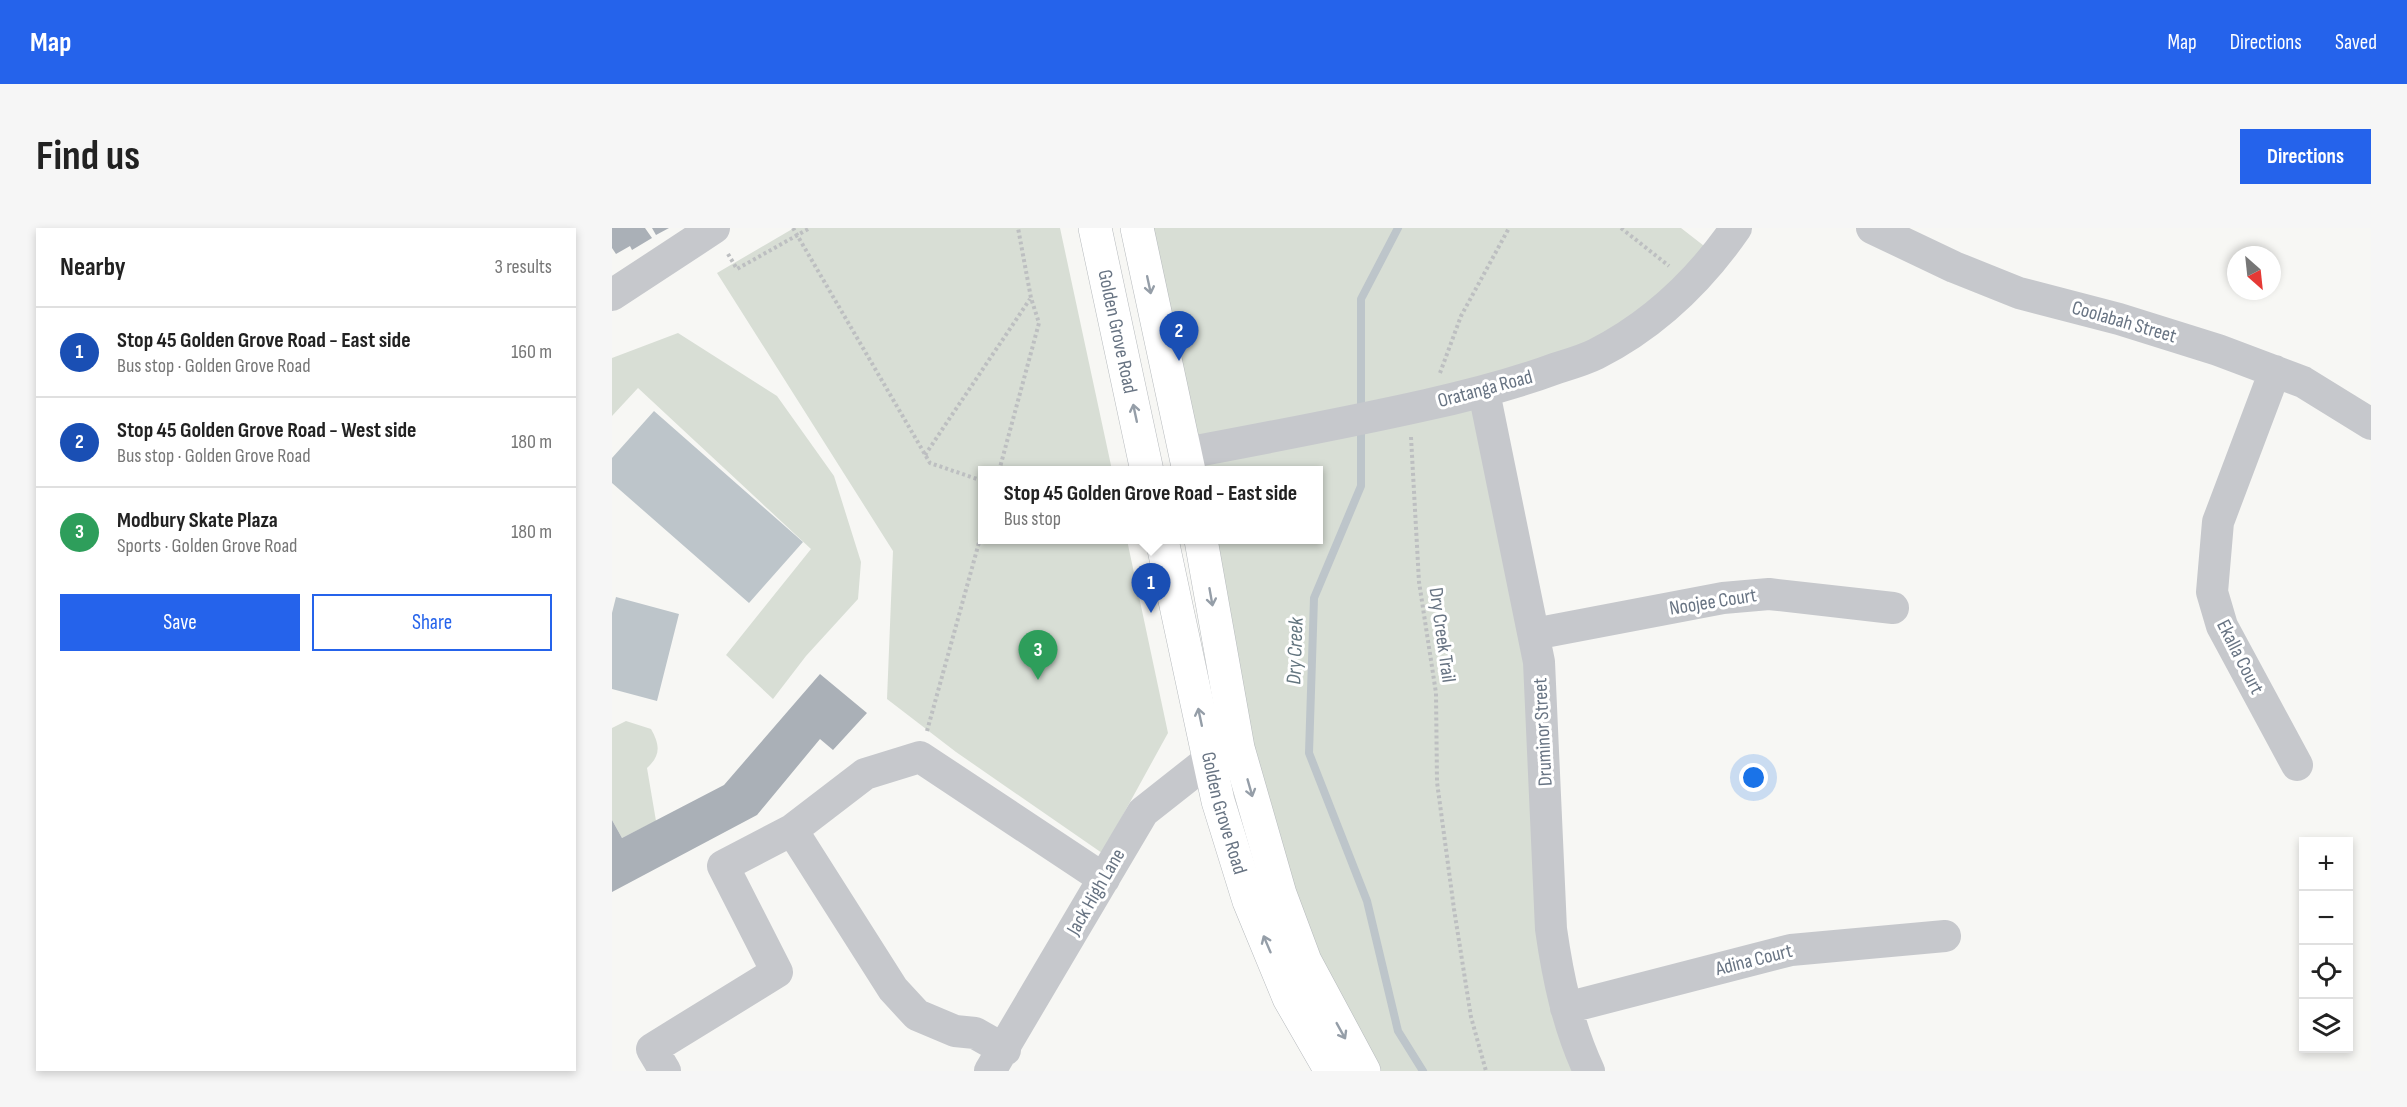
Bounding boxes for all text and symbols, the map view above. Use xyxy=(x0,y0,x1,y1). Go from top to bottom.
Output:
text: Map xyxy=(30,26,71,59)
text: Map xyxy=(2167,30,2197,55)
text: Directions xyxy=(2230,30,2302,55)
text: Saved xyxy=(2335,30,2377,55)
button: Directions xyxy=(2240,129,2371,184)
text: Find us xyxy=(36,131,140,182)
north arrow xyxy=(2227,246,2281,300)
text: Nearby xyxy=(60,252,126,283)
text: 3 results xyxy=(495,255,552,279)
street label: Golden Grove Road xyxy=(1092,268,1142,396)
one-way arrow xyxy=(1144,275,1155,294)
street label: Coolabah Street xyxy=(2069,296,2179,348)
pin: 2 xyxy=(1160,312,1198,361)
text: Stop 45 Golden Grove Road - East side xyxy=(117,327,411,354)
text: 1 xyxy=(76,340,83,364)
text: 160 m xyxy=(511,340,552,364)
text: Bus stop · Golden Grove Road xyxy=(117,354,311,378)
street label: Oratanga Road xyxy=(1435,365,1535,413)
one-way arrow xyxy=(1128,404,1140,423)
text: Stop 45 Golden Grove Road - West side xyxy=(117,417,416,444)
text: 2 xyxy=(75,430,84,454)
text: 180 m xyxy=(511,430,552,454)
text: Bus stop · Golden Grove Road xyxy=(117,444,311,468)
popup xyxy=(978,466,1323,544)
text: Stop 45 Golden Grove Road - East side xyxy=(1004,480,1297,507)
text: Modbury Skate Plaza xyxy=(117,507,278,534)
text: Bus stop xyxy=(1004,507,1061,531)
text: 3 xyxy=(75,520,84,544)
text: 180 m xyxy=(511,520,552,544)
text: Sports · Golden Grove Road xyxy=(117,534,297,558)
pin: 1 xyxy=(1132,564,1170,613)
street label: Noojee Court xyxy=(1668,583,1758,621)
street label: Dry Creek Trail xyxy=(1423,586,1461,684)
one-way arrow xyxy=(1206,587,1217,606)
button: Save xyxy=(60,594,300,651)
button: Share xyxy=(312,594,552,651)
water label: Dry Creek xyxy=(1281,616,1309,685)
street label: Ekalla Court xyxy=(2211,616,2269,698)
pin: 3 xyxy=(1018,630,1058,680)
street label: Druminor Street xyxy=(1528,677,1558,787)
one-way arrow xyxy=(1194,708,1205,727)
street label: Golden Grove Road xyxy=(1196,750,1252,877)
your location xyxy=(1739,763,1768,792)
one-way arrow xyxy=(1245,778,1256,797)
map controls xyxy=(2299,837,2353,1053)
button: + xyxy=(2299,837,2353,891)
street label: Jack High Lane xyxy=(1061,844,1130,940)
button: − xyxy=(2299,891,2353,945)
one-way arrow xyxy=(1261,935,1272,954)
street label: Adina Court xyxy=(1712,939,1795,981)
button: locate xyxy=(2299,945,2353,999)
button: layers xyxy=(2299,999,2353,1053)
one-way arrow xyxy=(1335,1022,1347,1039)

